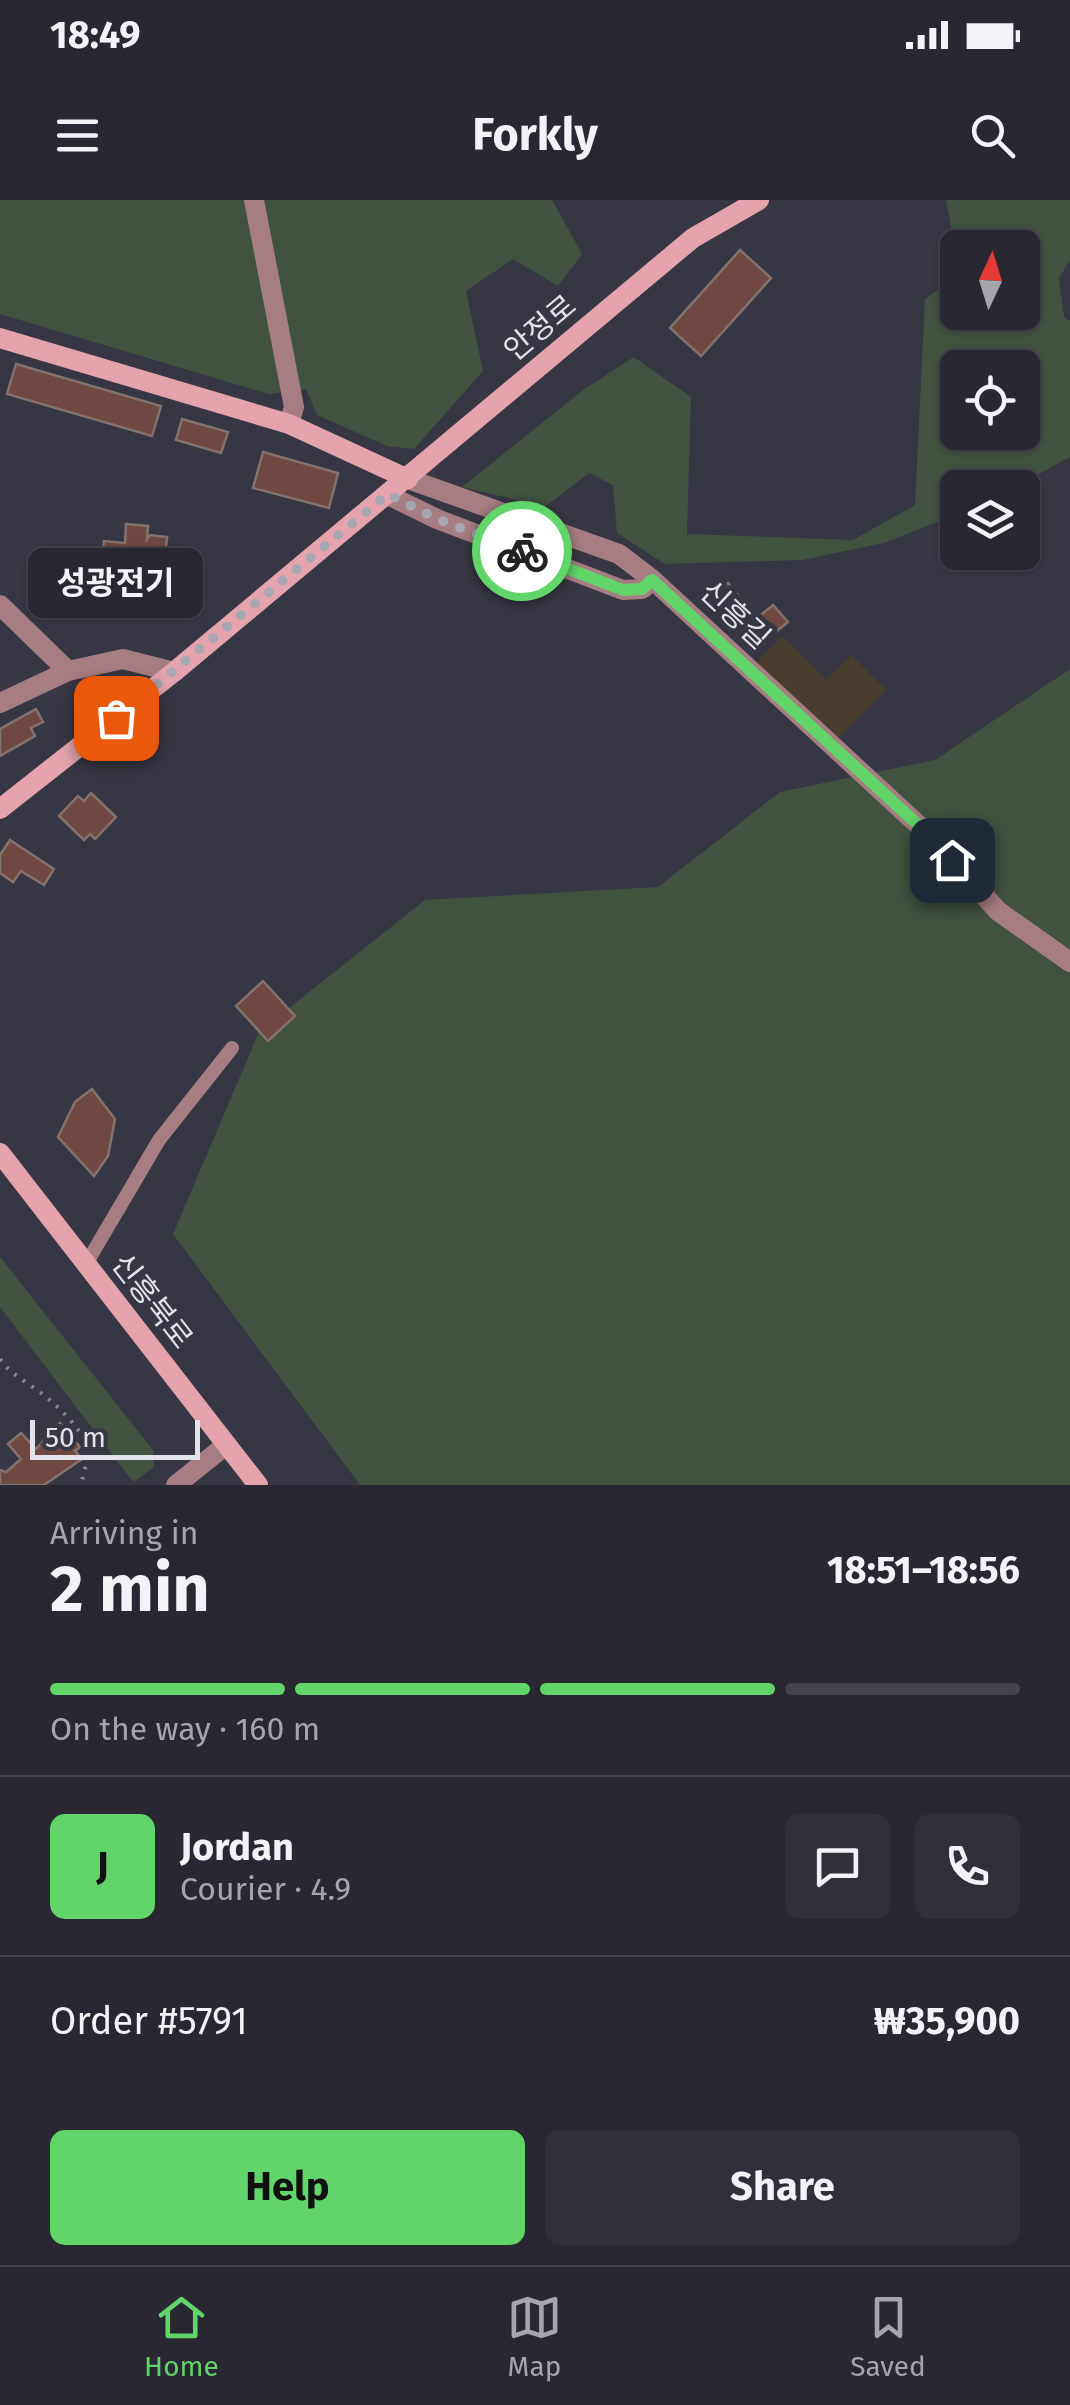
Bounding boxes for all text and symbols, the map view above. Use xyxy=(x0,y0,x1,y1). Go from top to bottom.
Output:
text: 18:49 xyxy=(50,12,141,58)
icon: menu xyxy=(50,108,105,163)
text: Forkly xyxy=(472,108,598,162)
icon: search xyxy=(965,108,1020,163)
north arrow xyxy=(940,230,1040,330)
map controls xyxy=(940,230,1040,570)
street label: 안정로 xyxy=(497,288,583,368)
button: locate xyxy=(940,350,1040,450)
button: layers xyxy=(940,470,1040,570)
courier xyxy=(472,501,572,601)
icon: bike xyxy=(495,524,550,579)
callout: 성광전기 xyxy=(28,548,204,618)
text: 성광전기 xyxy=(57,564,174,602)
street label: 신흥길 xyxy=(692,574,778,656)
pin xyxy=(74,676,159,761)
icon: bag xyxy=(89,691,144,746)
pin xyxy=(910,818,995,903)
icon: home xyxy=(925,833,980,888)
street label: 신흥북로 xyxy=(104,1246,200,1356)
scale bar xyxy=(30,1415,200,1460)
text: 50 m xyxy=(45,1421,106,1454)
text: Arriving in xyxy=(50,1514,198,1552)
text: 18:51–18:56 xyxy=(827,1547,1020,1593)
text: 2 min xyxy=(50,1550,210,1628)
text: On the way · 160 m xyxy=(50,1710,320,1748)
button: chat xyxy=(785,1814,890,1919)
button: phone xyxy=(915,1814,1020,1919)
text: Jordan xyxy=(180,1824,294,1870)
text: J xyxy=(96,1843,109,1889)
text: Courier · 4.9 xyxy=(180,1870,351,1908)
text: Order #5791 xyxy=(50,1998,248,2044)
text: ₩35,900 xyxy=(874,1998,1020,2044)
button: Help xyxy=(50,2130,525,2245)
button: Share xyxy=(545,2130,1020,2245)
tab: Home xyxy=(144,2290,219,2383)
tab: Map xyxy=(507,2290,562,2383)
tab: Saved xyxy=(850,2290,926,2383)

